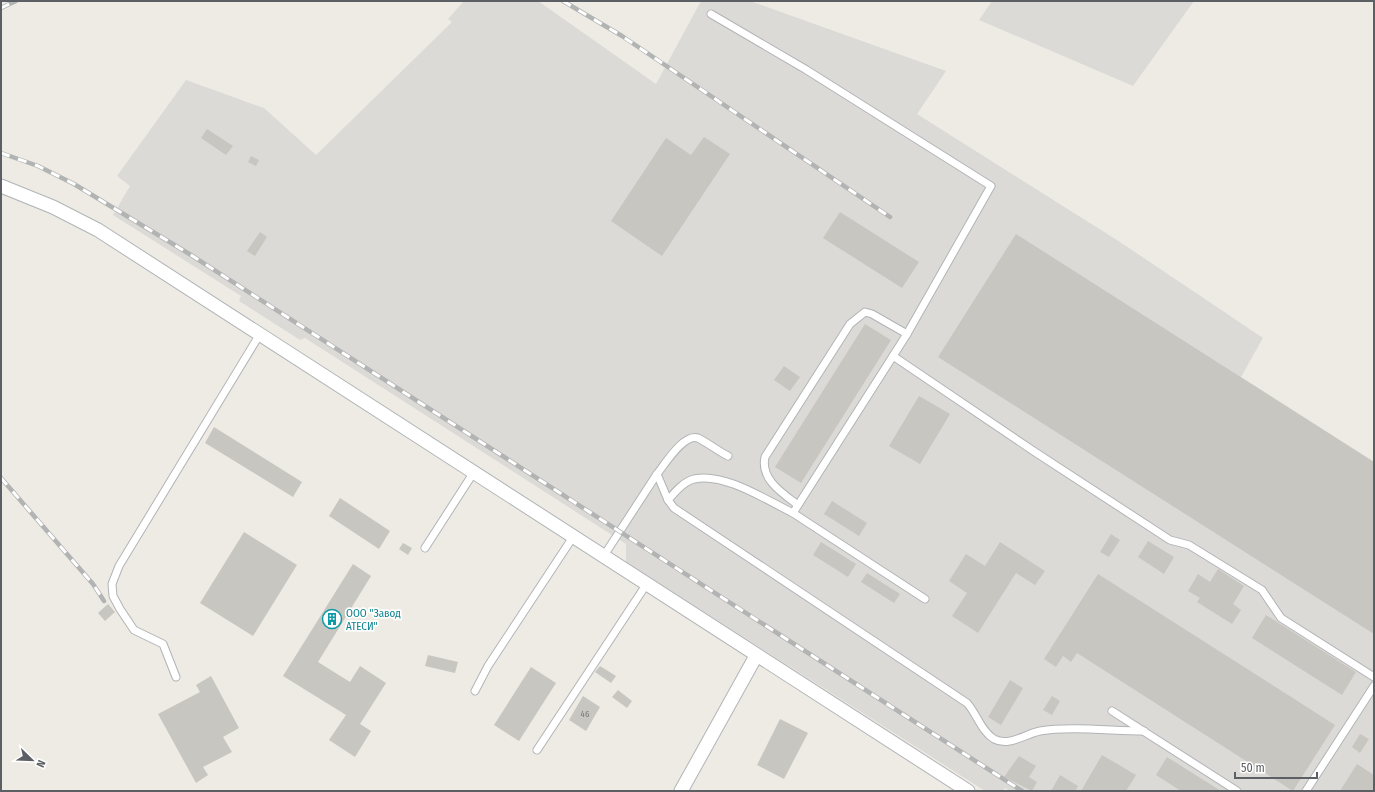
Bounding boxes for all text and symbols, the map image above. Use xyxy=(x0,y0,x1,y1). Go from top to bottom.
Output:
place label: ООО "Завод АТЕСИ" xyxy=(346,607,401,633)
building icon: ООО "Завод АТЕСИ" xyxy=(321,608,343,630)
house number: 46 xyxy=(581,709,590,719)
north arrow xyxy=(12,740,52,780)
scale bar xyxy=(1235,754,1317,780)
text: N xyxy=(33,758,48,769)
text: 50 m xyxy=(1241,761,1265,775)

